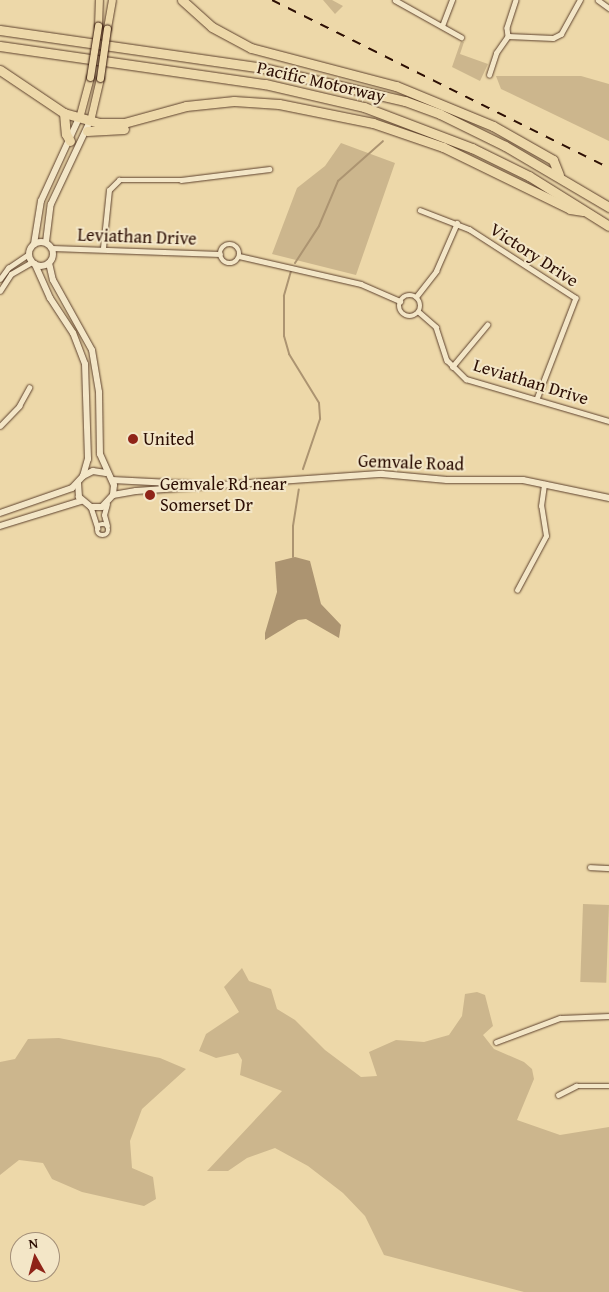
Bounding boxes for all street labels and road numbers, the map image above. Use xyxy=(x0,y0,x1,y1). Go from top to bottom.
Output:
street label: Pacific Motorway xyxy=(255,57,387,107)
street label: Victory Drive xyxy=(486,218,582,292)
street label: Leviathan Drive xyxy=(77,224,197,250)
street label: Leviathan Drive xyxy=(471,354,591,410)
street label: Gemvale Road xyxy=(358,450,464,476)

